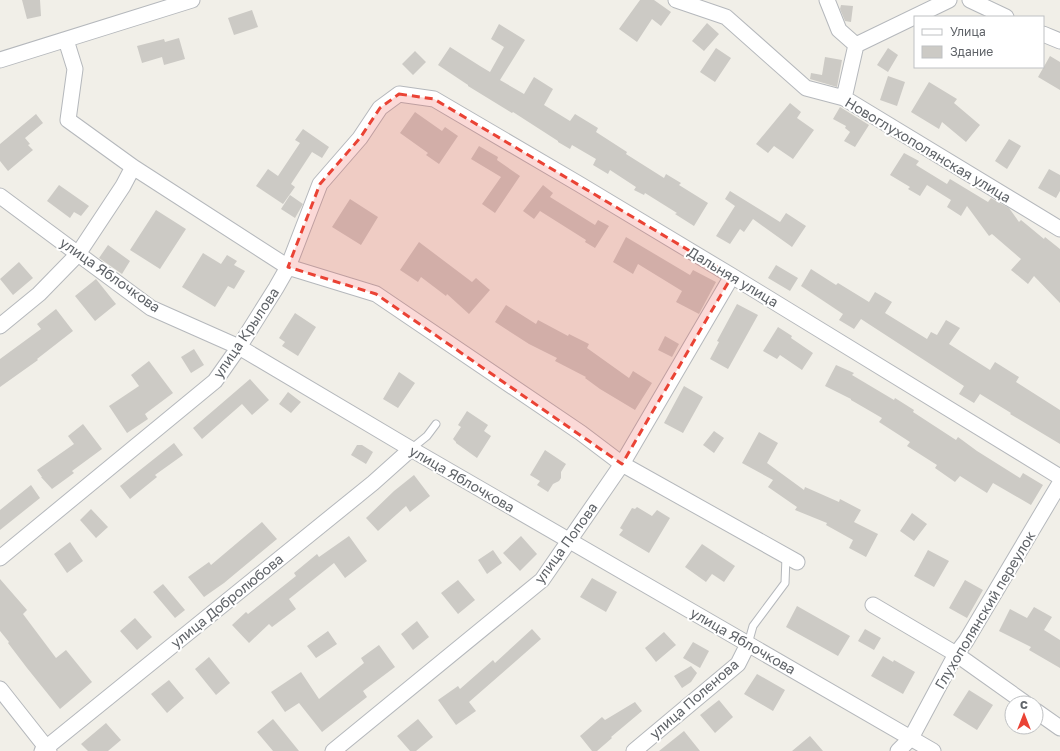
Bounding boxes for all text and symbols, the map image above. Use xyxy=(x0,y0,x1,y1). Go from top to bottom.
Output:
legend xyxy=(914,16,1044,68)
text: Улица xyxy=(950,24,986,39)
text: Здание xyxy=(950,44,993,59)
street label: Новоглухополянская улица xyxy=(842,93,1014,206)
street label: улица Яблочкова xyxy=(57,234,164,316)
street label: Дальняя улица xyxy=(685,243,782,310)
street label: улица Крылова xyxy=(209,284,282,381)
street label: улица Яблочкова xyxy=(407,442,518,516)
street label: улица Попова xyxy=(530,499,601,587)
street label: Глухополянский переулок xyxy=(931,528,1038,692)
street label: улица Добролюбова xyxy=(167,550,286,651)
street label: улица Яблочкова xyxy=(688,604,799,678)
street label: улица Поленова xyxy=(646,655,742,742)
north arrow xyxy=(1004,695,1044,735)
text: С xyxy=(1020,698,1028,711)

